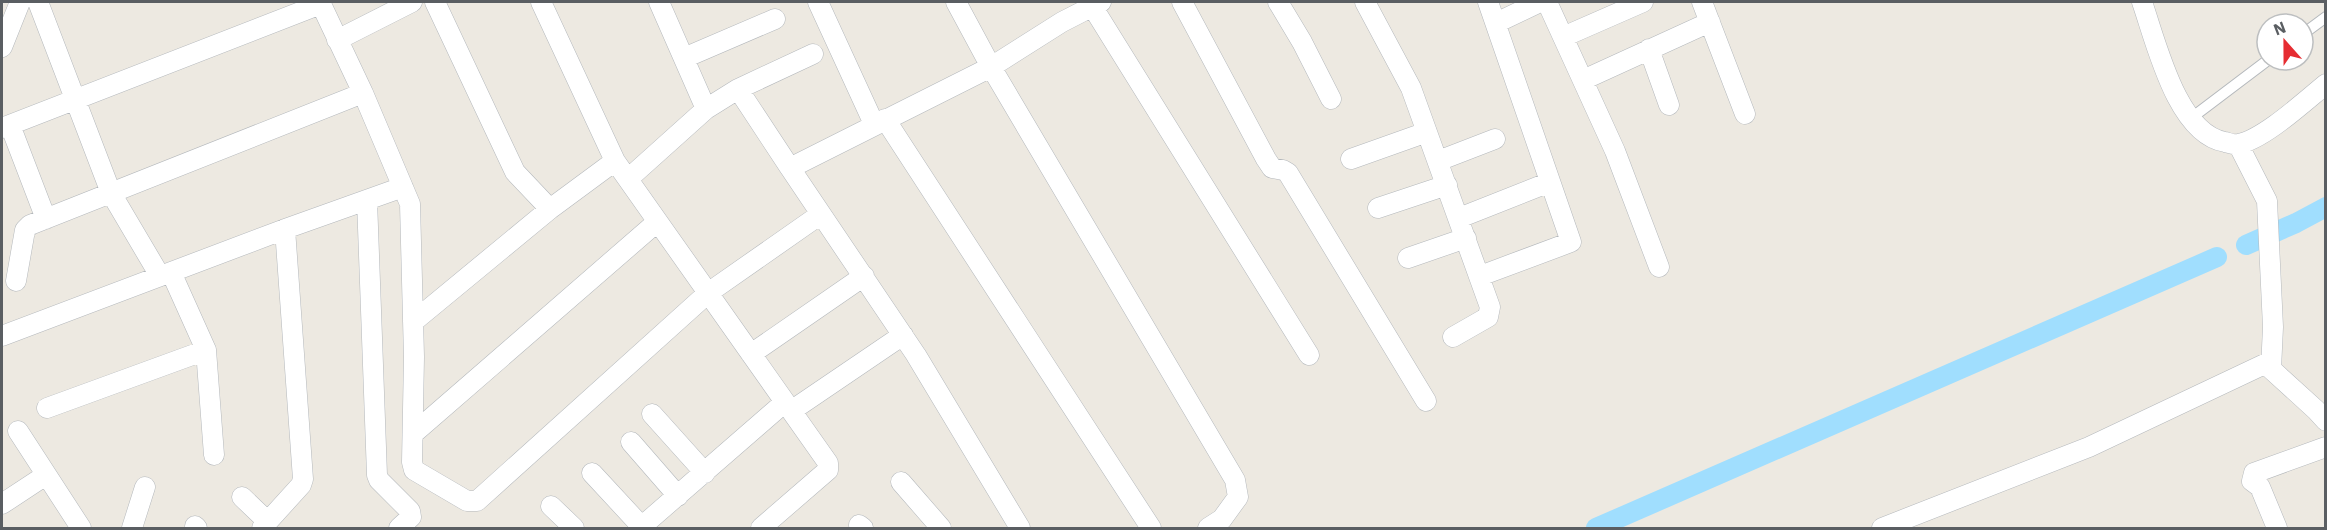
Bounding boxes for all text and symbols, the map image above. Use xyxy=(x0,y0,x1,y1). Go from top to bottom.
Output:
north arrow xyxy=(2255,12,2315,72)
text: N xyxy=(2271,17,2289,39)

